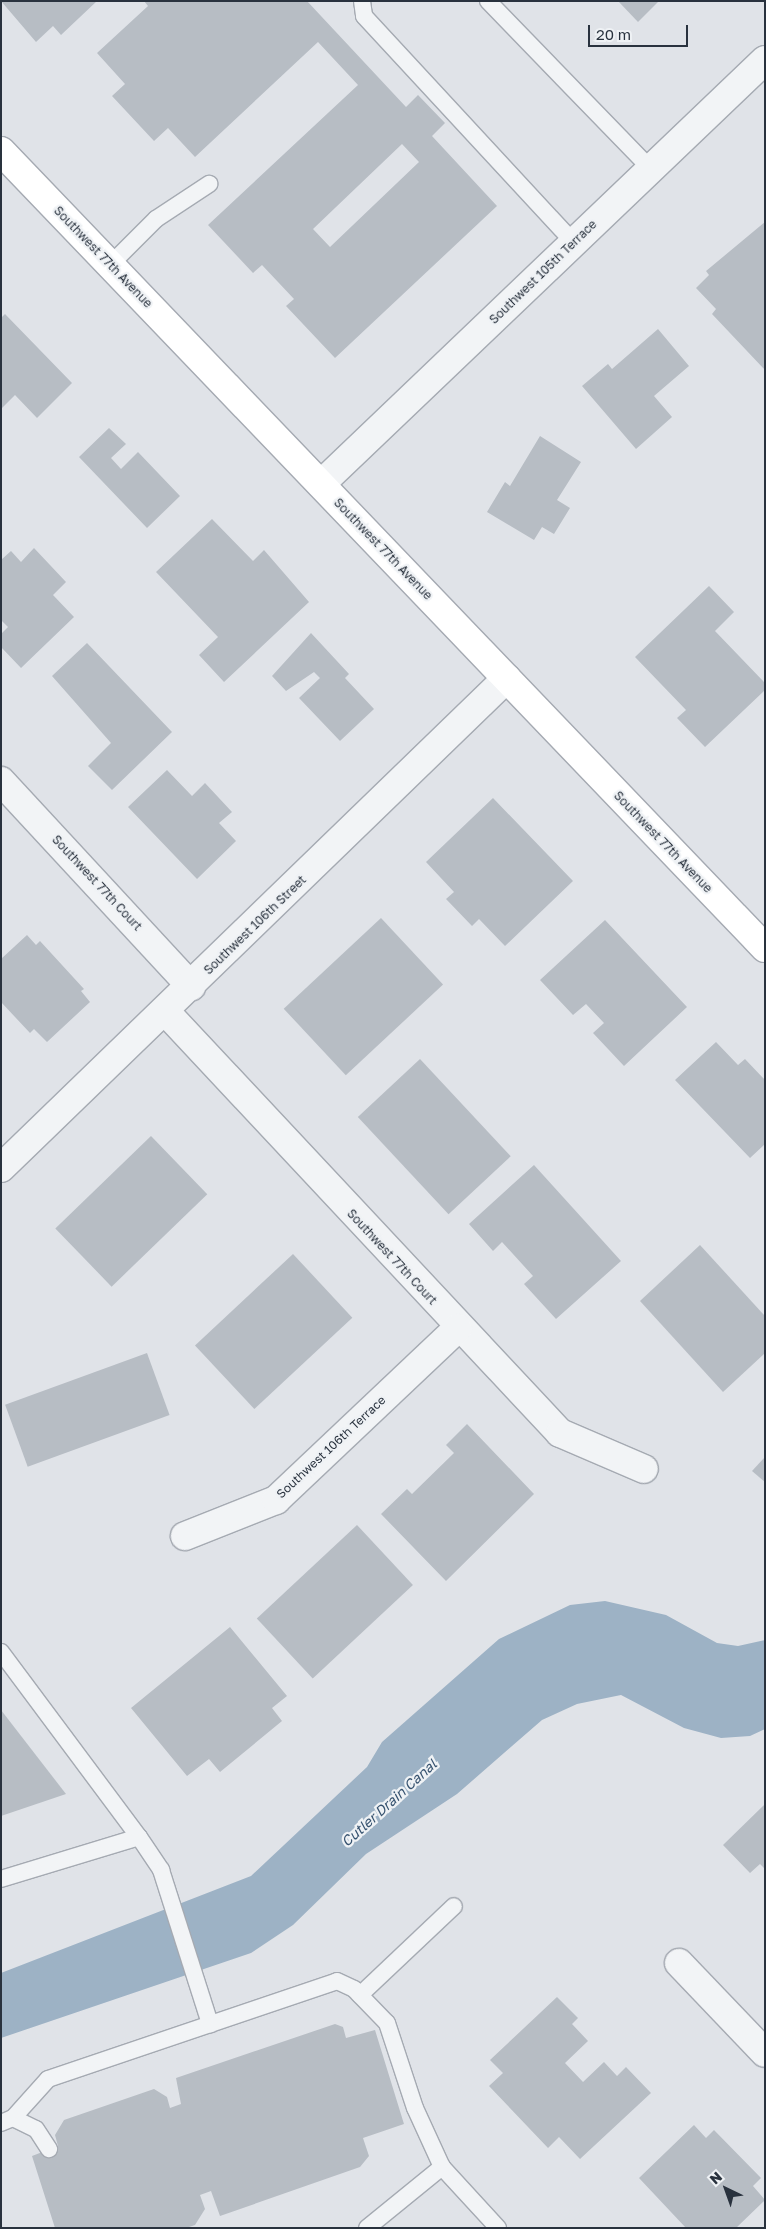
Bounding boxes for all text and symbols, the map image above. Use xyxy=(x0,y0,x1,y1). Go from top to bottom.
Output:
scale bar xyxy=(591,15,691,47)
text: 20 m xyxy=(596,25,631,43)
street label: Southwest 77th Avenue xyxy=(51,203,155,311)
street label: Southwest 105th Terrace xyxy=(487,217,599,327)
street label: Southwest 77th Avenue xyxy=(331,495,435,603)
street label: Southwest 77th Avenue xyxy=(611,788,715,896)
street label: Southwest 77th Court xyxy=(49,832,145,934)
street label: Southwest 106th Street xyxy=(201,873,309,977)
street label: Southwest 77th Court xyxy=(344,1206,440,1308)
street label: Southwest 106th Terrace xyxy=(274,1393,388,1501)
water label: Cutler Drain Canal xyxy=(338,1756,440,1850)
north arrow xyxy=(701,2164,751,2214)
text: N xyxy=(706,2168,725,2187)

